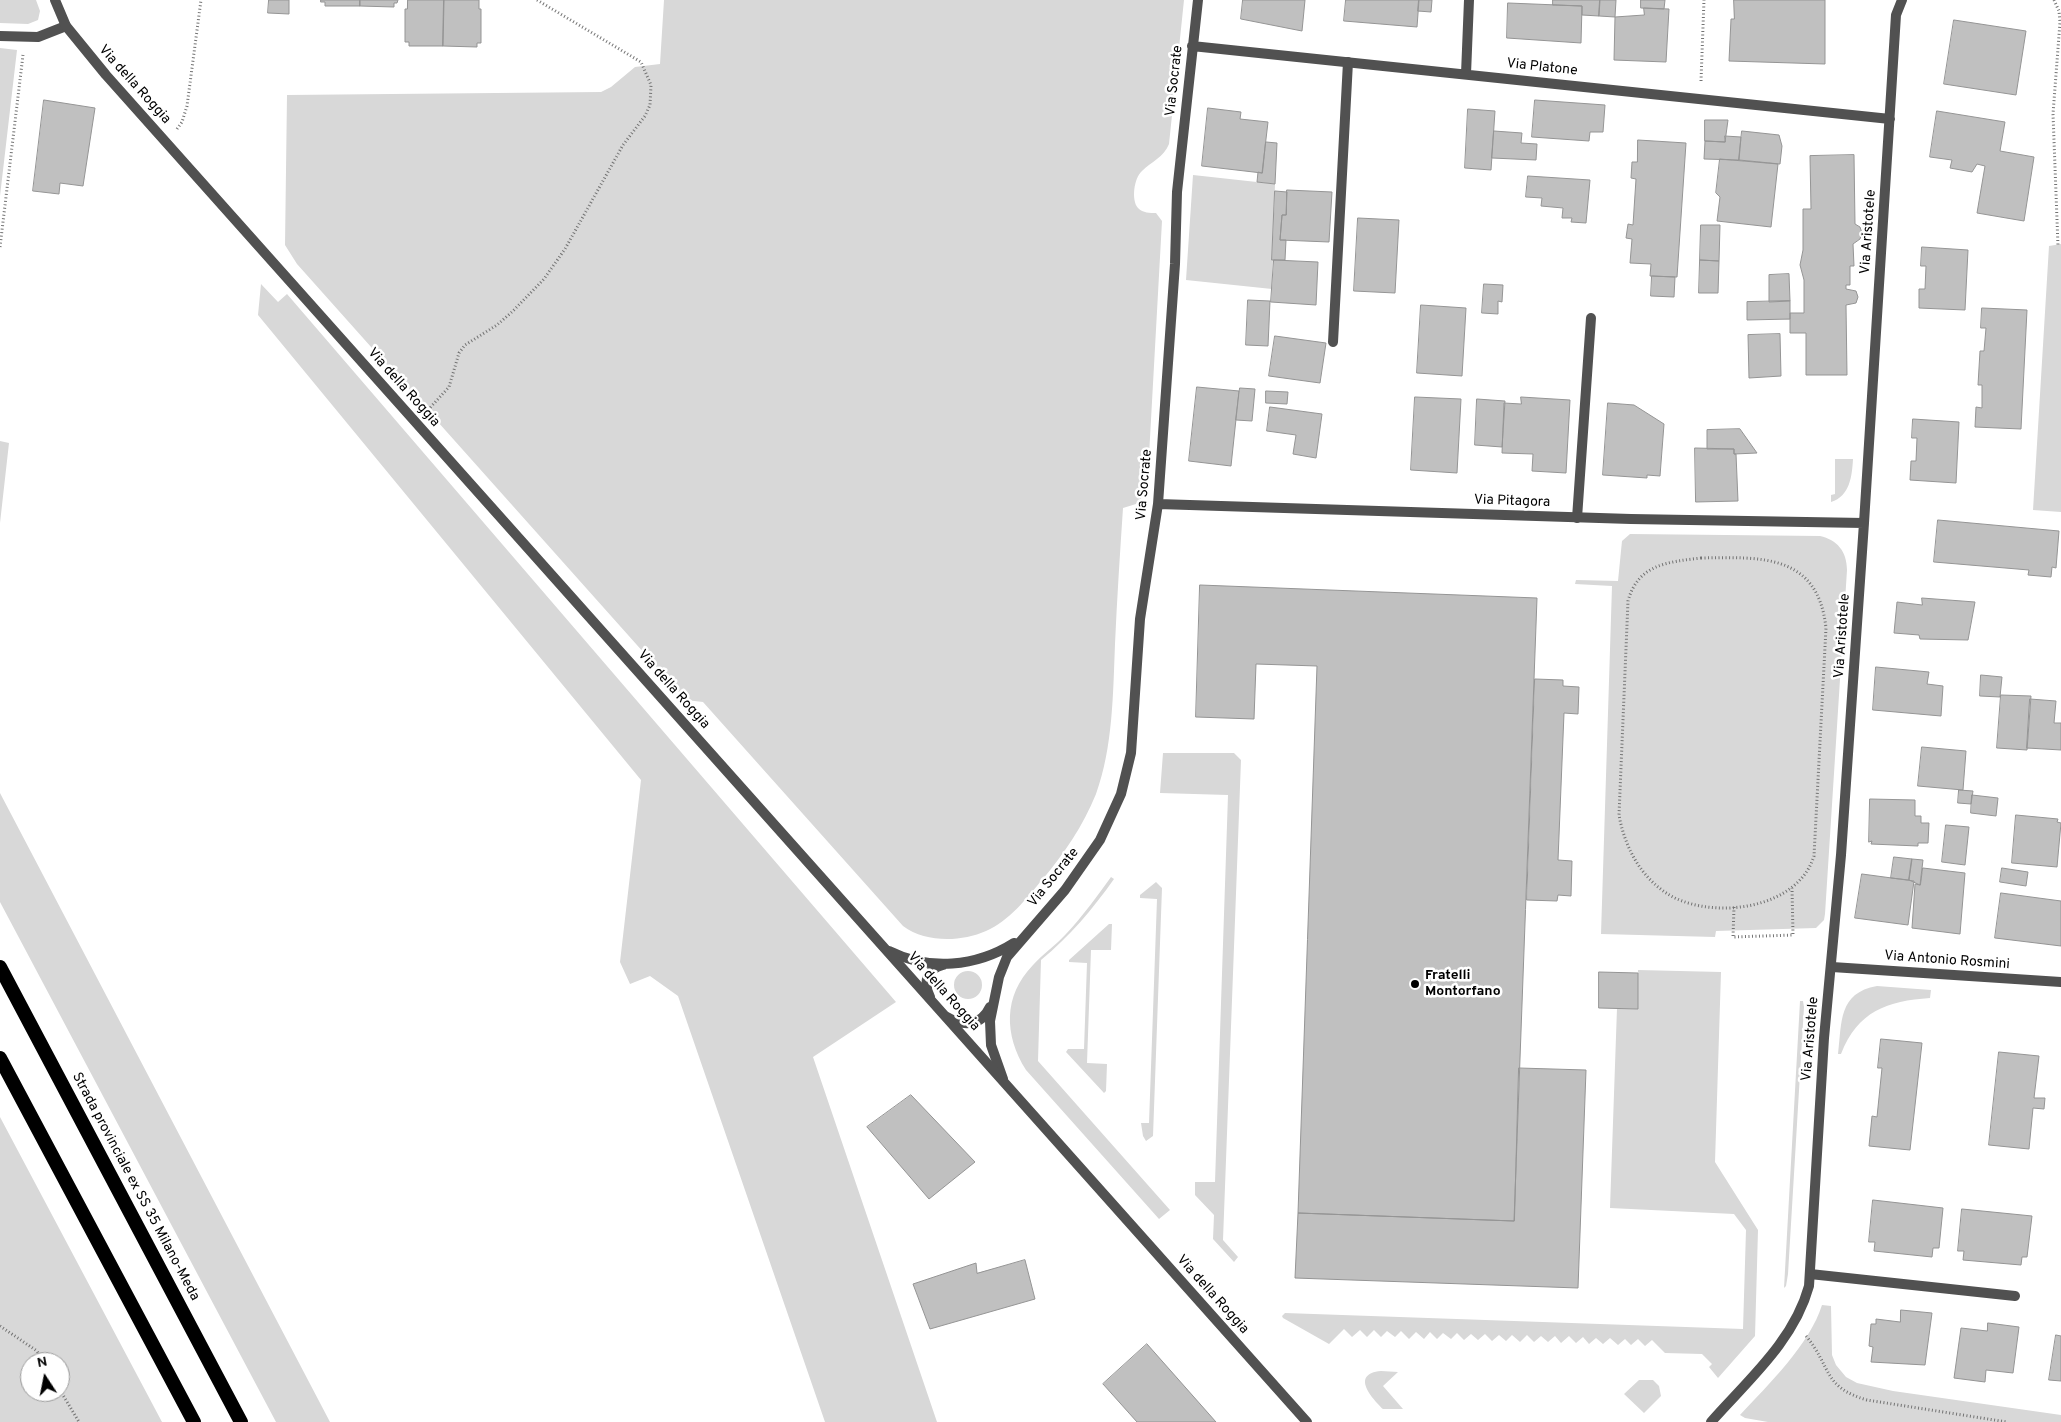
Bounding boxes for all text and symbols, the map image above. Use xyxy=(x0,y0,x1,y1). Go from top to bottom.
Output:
street label: Via della Roggia xyxy=(94,42,174,128)
street label: Via Socrate xyxy=(1163,45,1187,117)
street label: Via Platone xyxy=(1506,56,1578,80)
street label: Via Aristotele xyxy=(1858,189,1880,275)
street label: Via della Roggia xyxy=(363,345,443,431)
street label: Via Socrate xyxy=(1134,449,1156,521)
street label: Via Pitagora xyxy=(1473,492,1551,512)
street label: Via Aristotele xyxy=(1832,593,1854,679)
street label: Via della Roggia xyxy=(633,647,713,733)
street label: Via Socrate xyxy=(1025,845,1083,911)
street label: Via Antonio Rosmini xyxy=(1884,948,2010,974)
street label: Via della Roggia xyxy=(903,949,983,1035)
place label: Fratelli Montorfano xyxy=(1425,968,1501,1000)
marker: Fratelli Montorfano xyxy=(1409,978,1421,990)
street label: Via Aristotele xyxy=(1799,996,1823,1082)
street label: Strada provinciale ex SS 35 Milano-Meda xyxy=(67,1070,203,1304)
street label: Via della Roggia xyxy=(1172,1252,1252,1338)
north arrow xyxy=(20,1352,70,1402)
text: N xyxy=(36,1353,49,1372)

